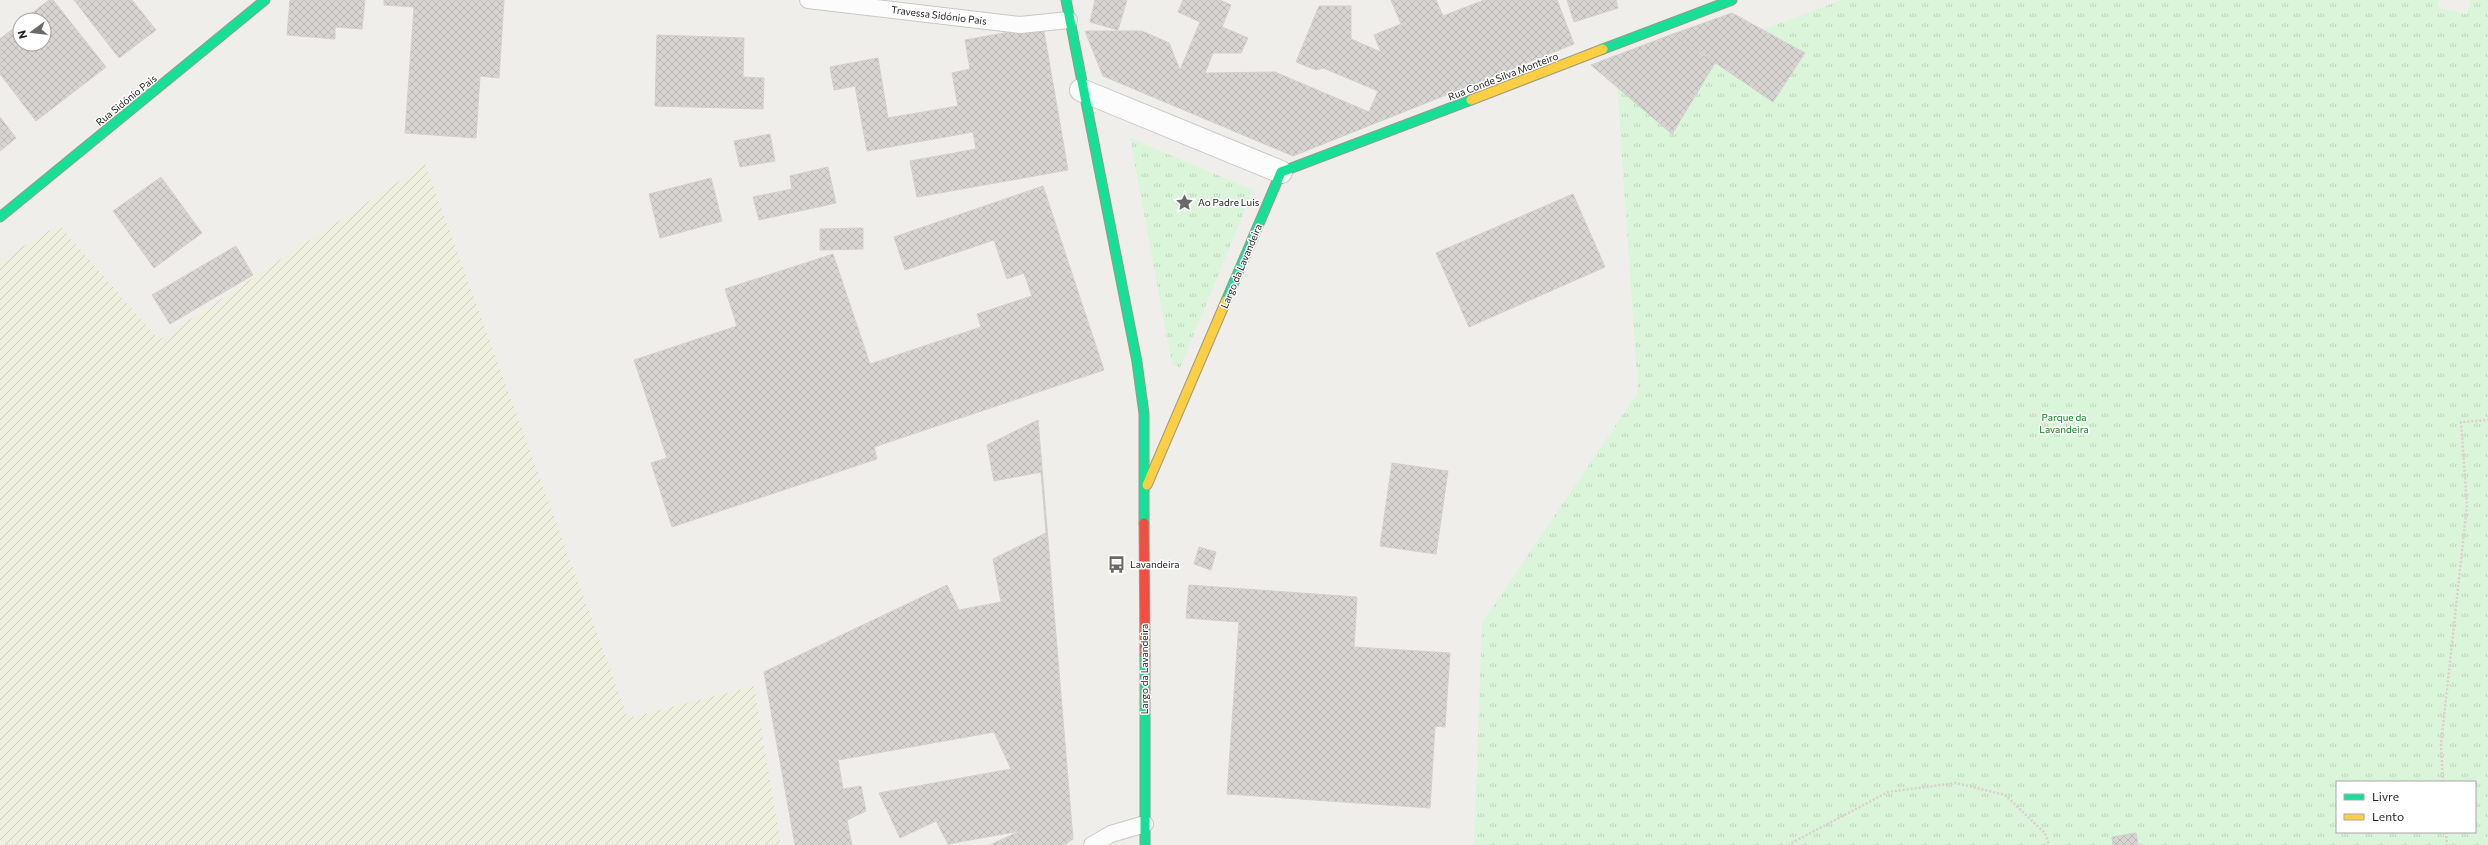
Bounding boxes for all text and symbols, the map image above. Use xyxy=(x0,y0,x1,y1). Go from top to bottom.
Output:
street label: Travessa Sidónio Pais xyxy=(891,3,988,27)
north arrow xyxy=(12,12,52,52)
text: N xyxy=(15,29,29,40)
street label: Rua Conde Silva Monteiro xyxy=(1446,49,1560,103)
street label: Rua Sidónio Pais xyxy=(93,72,159,128)
place icon: Ao Padre Luis xyxy=(1175,192,1195,212)
place label: Ao Padre Luis xyxy=(1198,196,1260,208)
street label: Largo da Lavandeira xyxy=(1218,222,1264,310)
park label: Parque da Lavandeira xyxy=(2039,411,2089,435)
bus stop icon: Lavandeira xyxy=(1107,554,1127,574)
place label: Lavandeira xyxy=(1130,558,1180,570)
street label: Largo da Lavandeira xyxy=(1138,624,1150,714)
legend xyxy=(2336,781,2476,833)
text: Livre xyxy=(2372,789,2399,803)
text: Lento xyxy=(2372,809,2404,823)

